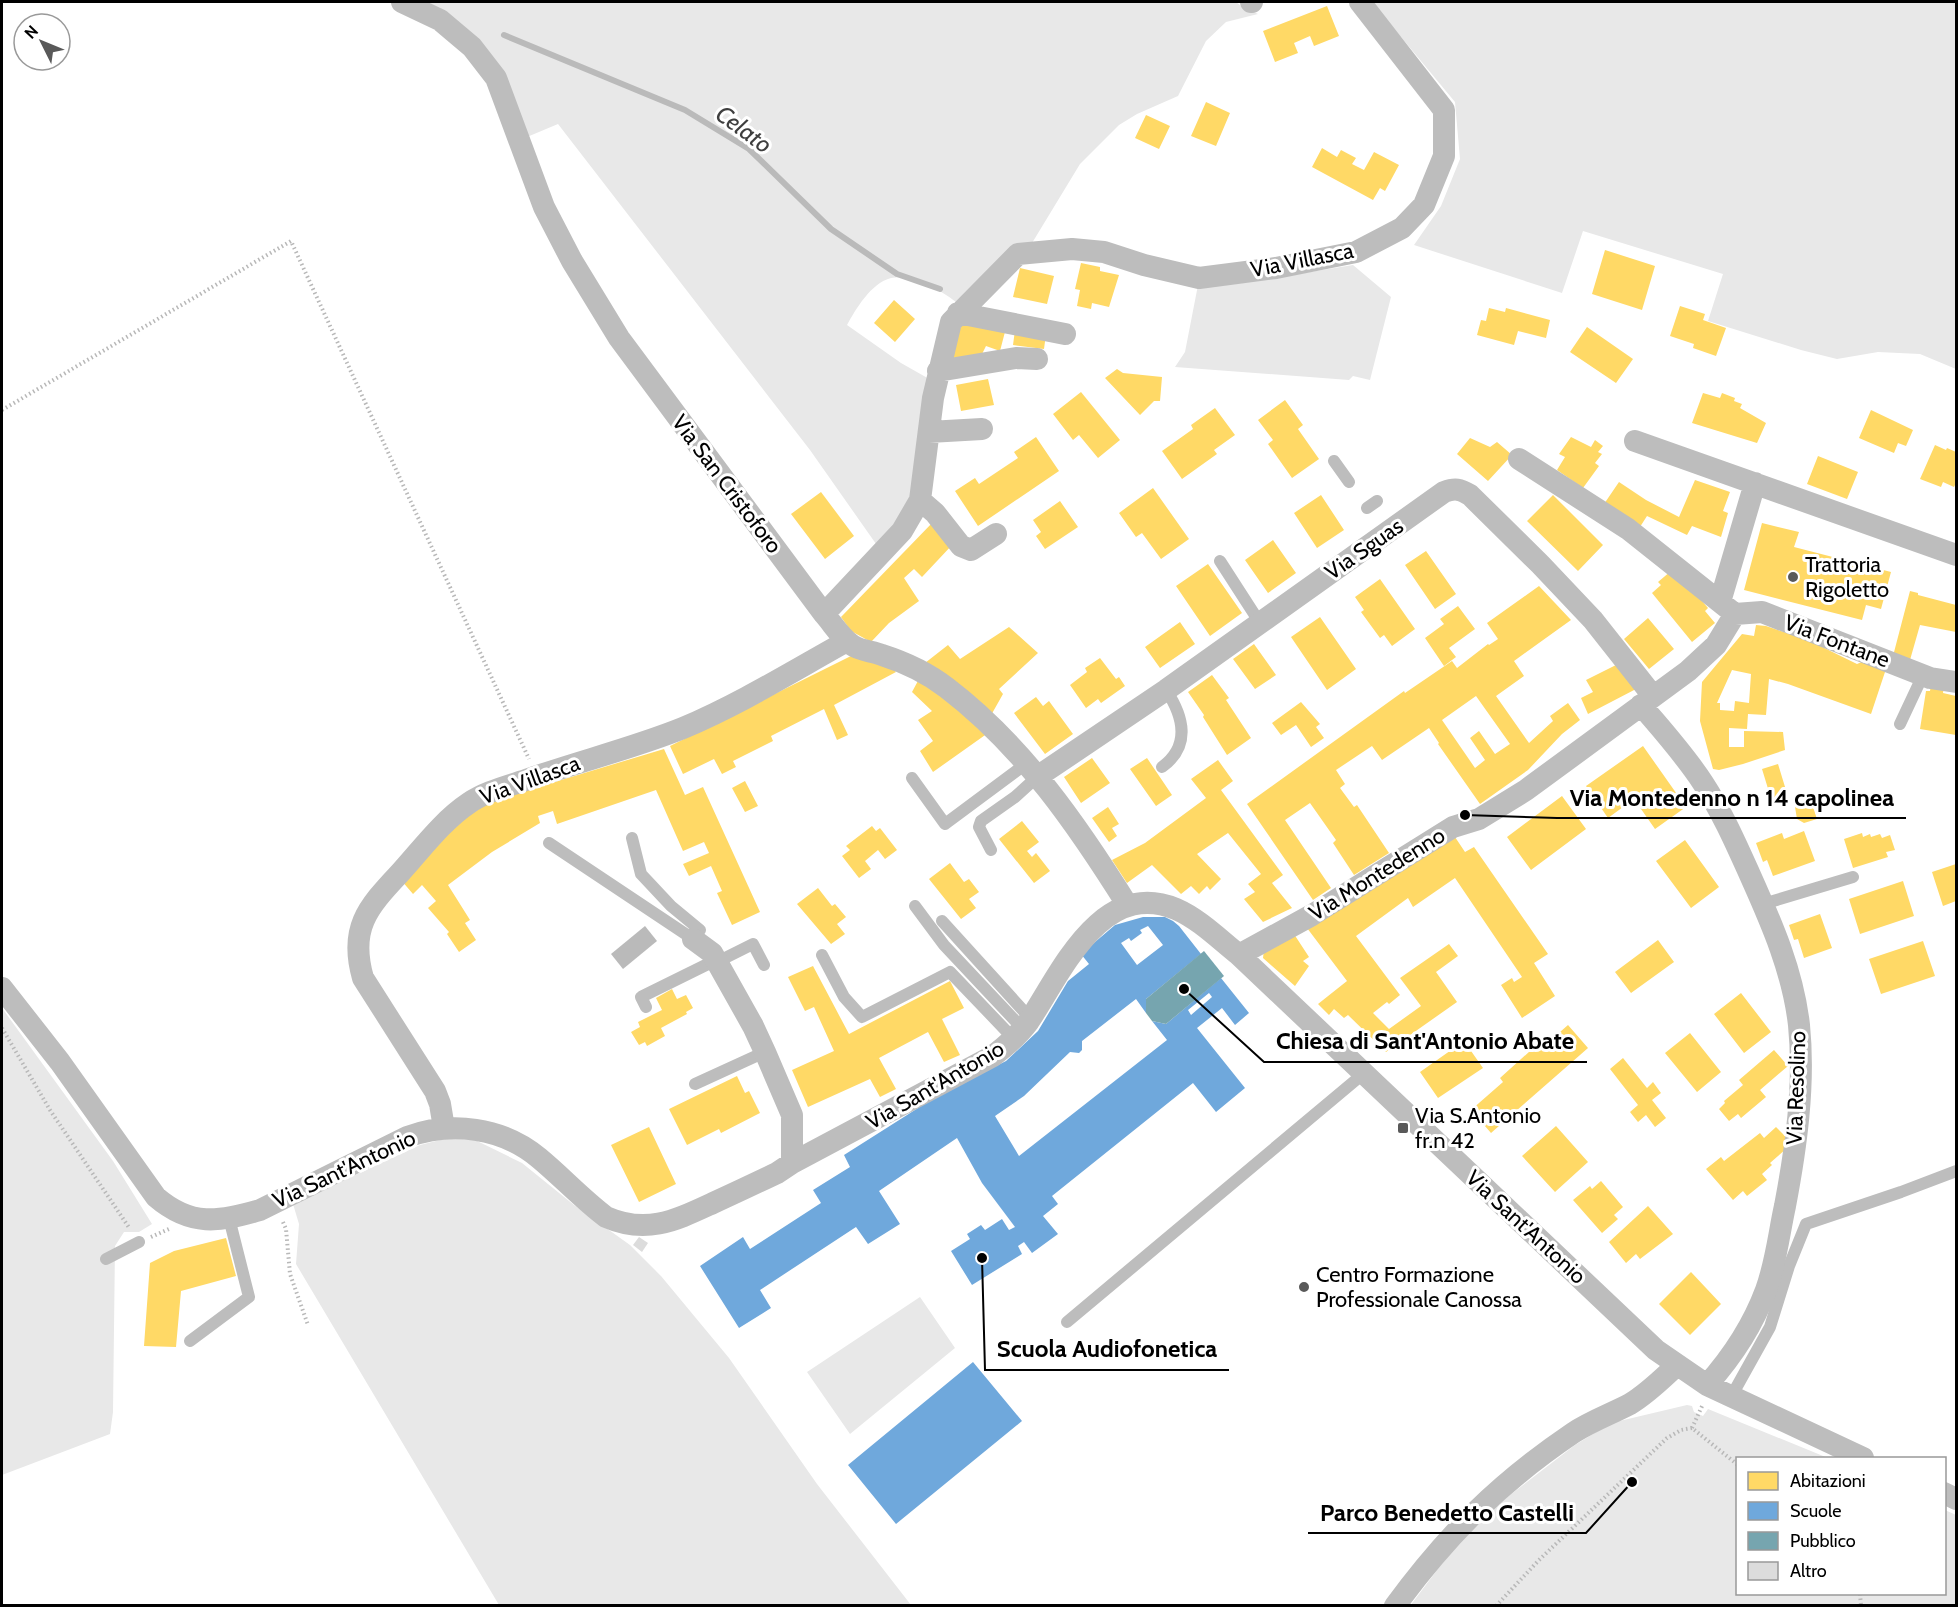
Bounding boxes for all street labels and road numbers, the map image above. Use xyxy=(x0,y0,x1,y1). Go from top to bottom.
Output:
street label: Via Villasca xyxy=(1248,237,1356,283)
street label: Via San Cristoforo xyxy=(666,409,788,559)
street label: Via Sguas xyxy=(1320,512,1408,586)
street label: Via Fontane xyxy=(1780,609,1894,673)
street label: Via Villasca xyxy=(476,749,584,811)
street label: Via Montedenno xyxy=(1304,821,1450,927)
street label: Via Resolino xyxy=(1781,1030,1811,1146)
street label: Via Sant'Antonio xyxy=(861,1035,1009,1135)
street label: Via Sant'Antonio xyxy=(268,1124,420,1214)
street label: Via Sant'Antonio xyxy=(1460,1164,1592,1290)

